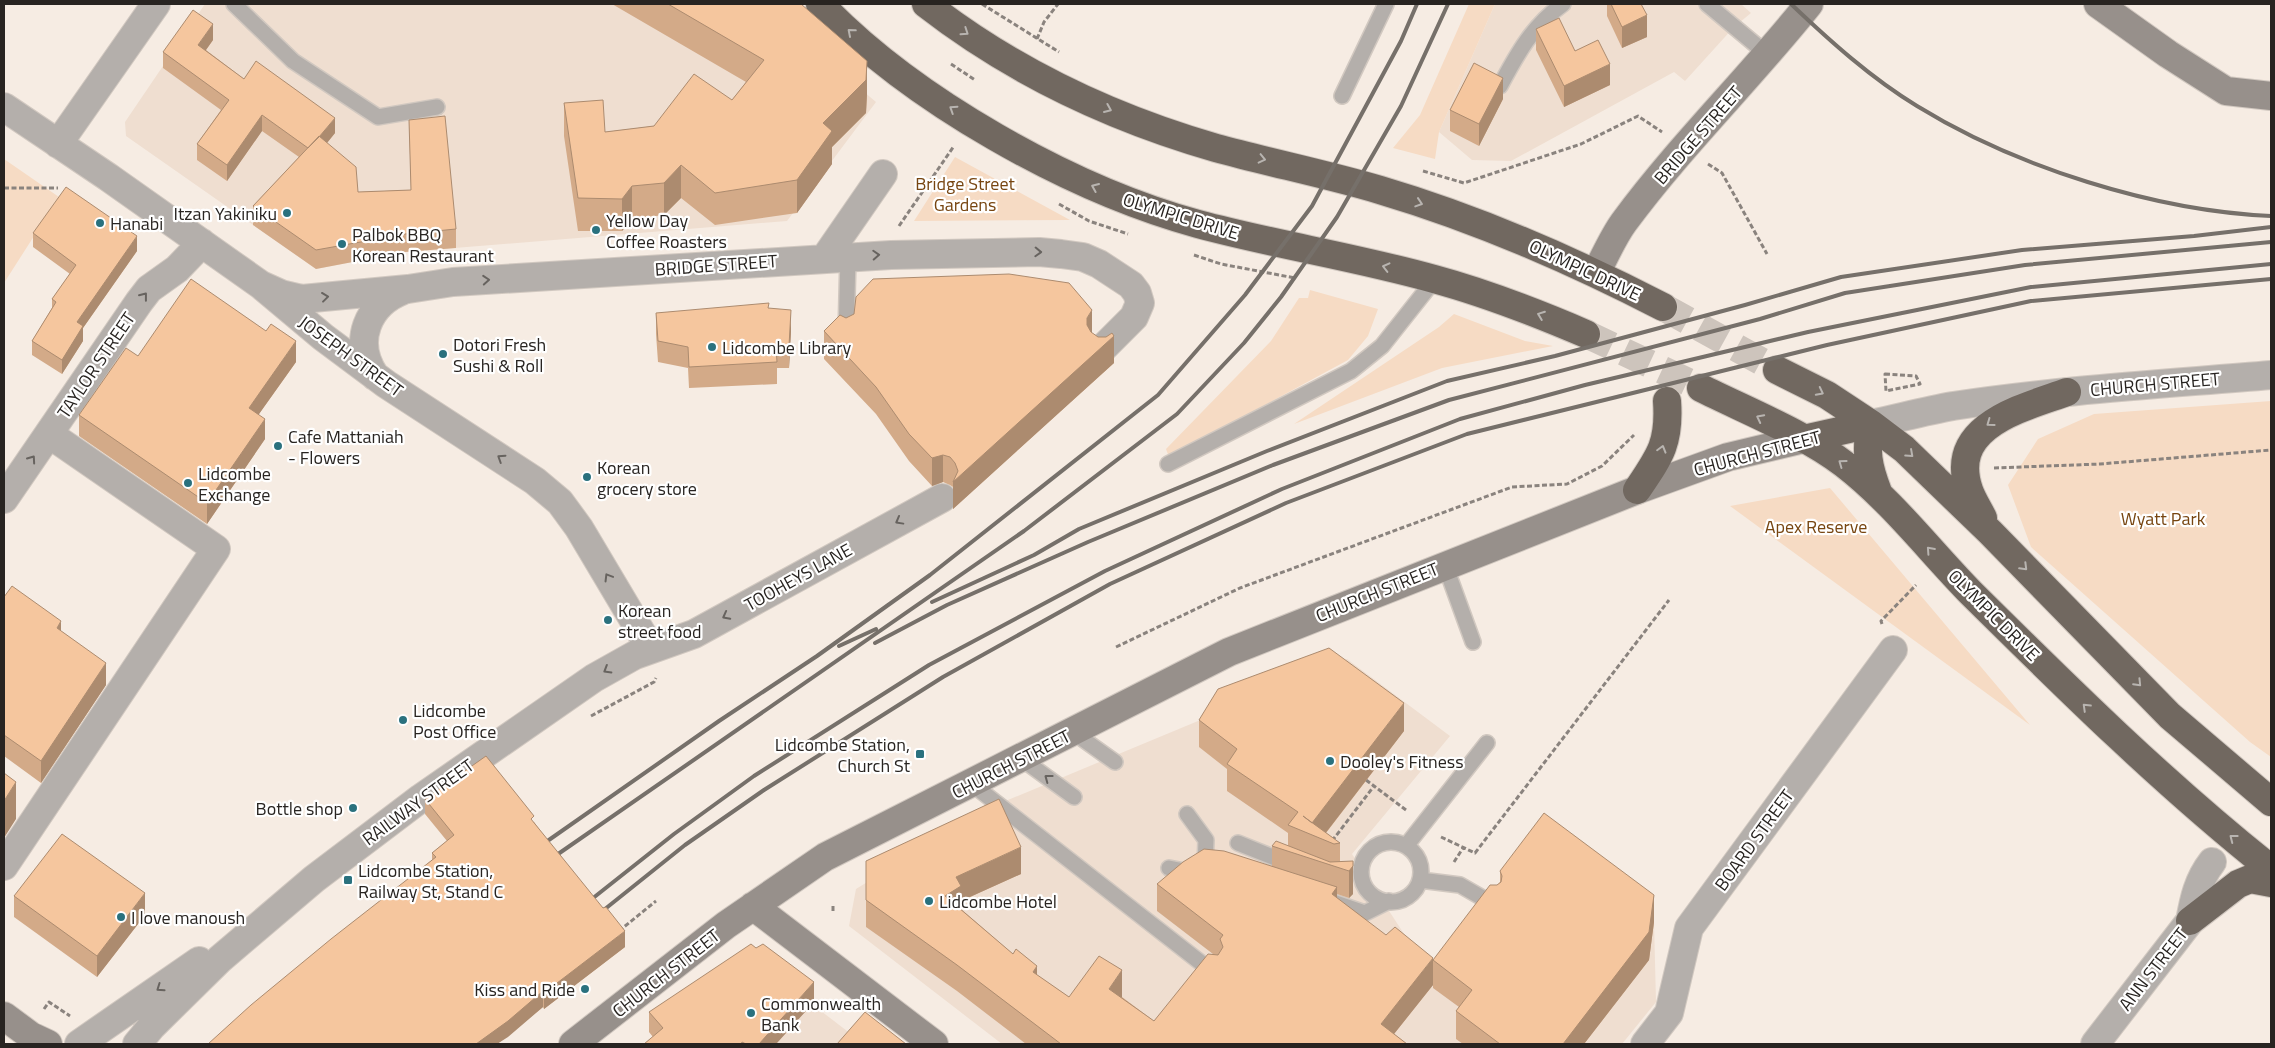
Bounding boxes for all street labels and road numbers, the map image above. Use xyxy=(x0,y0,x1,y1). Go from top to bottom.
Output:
street label: BRIDGE STREET xyxy=(1647,79,1749,190)
street label: OLYMPIC DRIVE xyxy=(1120,186,1242,246)
street label: OLYMPIC DRIVE xyxy=(1525,232,1645,308)
street label: BRIDGE STREET xyxy=(654,247,779,283)
street label: TAYLOR STREET xyxy=(50,306,142,424)
street label: JOSEPH STREET xyxy=(293,309,409,403)
street label: CHURCH STREET xyxy=(2089,365,2222,403)
street label: CHURCH STREET xyxy=(1691,423,1824,483)
street label: TOOHEYS LANE xyxy=(739,536,857,618)
street label: CHURCH STREET xyxy=(1312,555,1443,629)
street label: OLYMPIC DRIVE xyxy=(1942,563,2046,667)
street label: CHURCH STREET xyxy=(947,722,1076,806)
street label: RAILWAY STREET xyxy=(356,752,480,852)
street label: BOARD STREET xyxy=(1708,783,1800,896)
street label: ANN STREET xyxy=(2112,921,2194,1016)
street label: CHURCH STREET xyxy=(606,922,726,1024)

